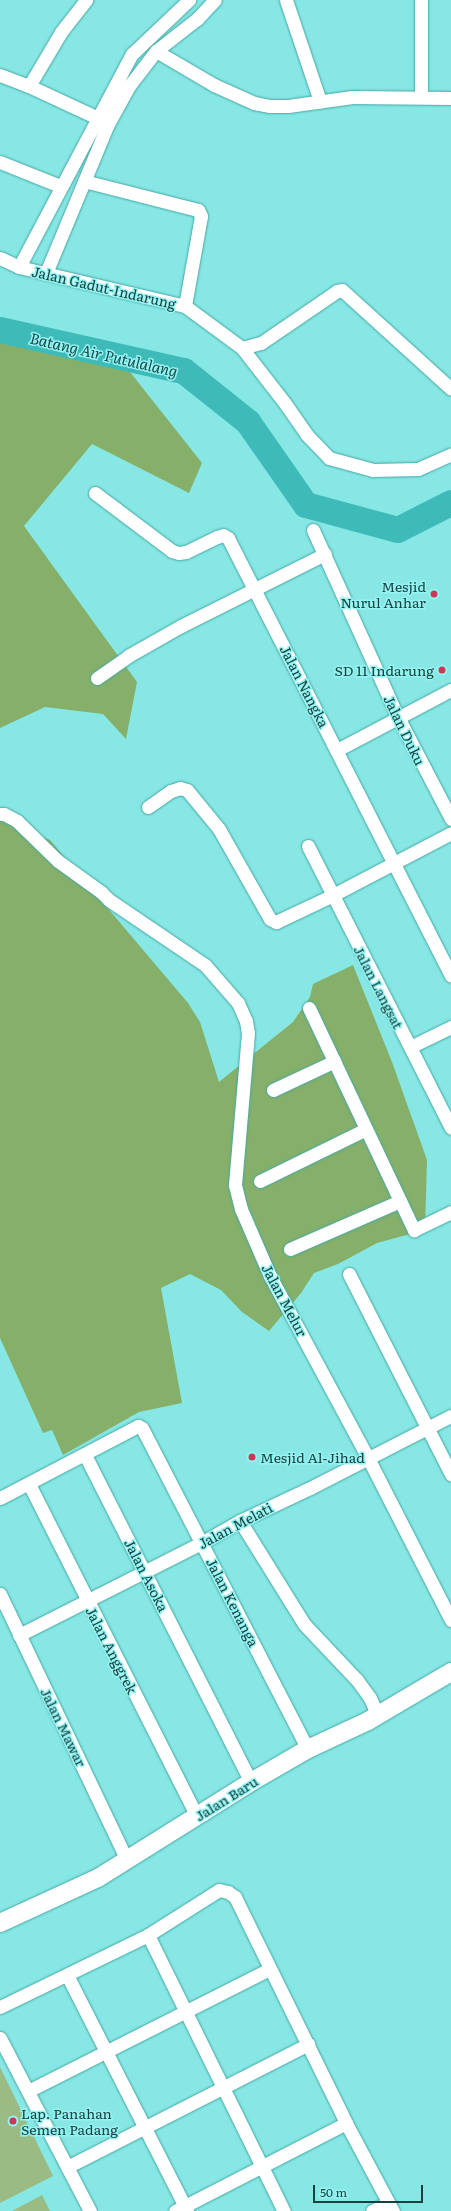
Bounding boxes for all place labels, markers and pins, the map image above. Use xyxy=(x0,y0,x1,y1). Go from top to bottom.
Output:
place label: Mesjid Nurul Anhar xyxy=(340,578,426,610)
marker: Mesjid Nurul Anhar xyxy=(429,589,439,599)
place label: SD 11 Indarung xyxy=(334,662,434,678)
marker: SD 11 Indarung xyxy=(437,665,447,675)
place label: Mesjid Al-Jihad xyxy=(260,1449,365,1465)
marker: Mesjid Al-Jihad xyxy=(247,1452,257,1462)
place label: Lap. Panahan Semen Padang xyxy=(21,2105,118,2138)
marker: Lap. Panahan Semen Padang xyxy=(8,2116,18,2126)

